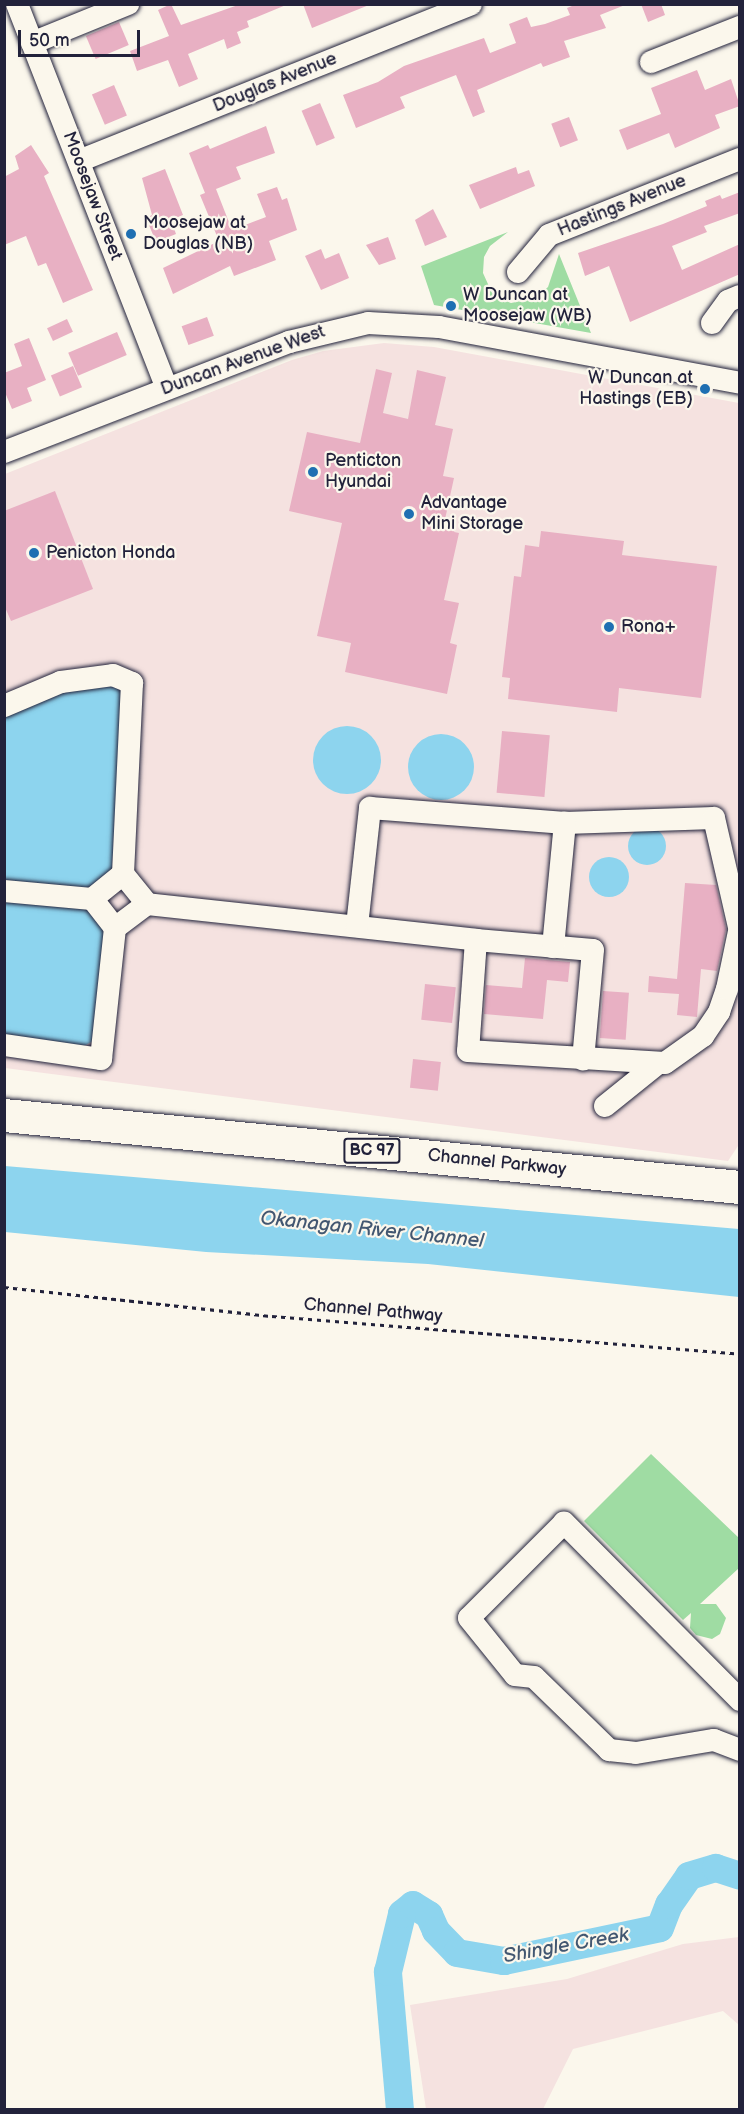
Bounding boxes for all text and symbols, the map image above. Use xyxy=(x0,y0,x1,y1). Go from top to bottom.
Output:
scale bar xyxy=(21,18,142,56)
text: 50 m xyxy=(29,30,70,51)
street label: Douglas Avenue xyxy=(210,48,340,118)
street label: Moosejaw Street xyxy=(57,128,127,264)
street label: Hastings Avenue xyxy=(555,170,689,242)
place label: Moosejaw at Douglas (NB) xyxy=(143,213,253,256)
marker: Moosejaw at Douglas (NB) xyxy=(124,227,138,241)
place label: W Duncan at Moosejaw (WB) xyxy=(463,285,592,328)
marker: W Duncan at Moosejaw (WB) xyxy=(444,299,458,313)
street label: Duncan Avenue West xyxy=(158,321,328,401)
place label: W Duncan at Hastings (EB) xyxy=(579,368,693,410)
marker: W Duncan at Hastings (EB) xyxy=(698,382,712,396)
place label: Penticton Hyundai xyxy=(325,451,401,494)
marker: Penticton Hyundai xyxy=(306,465,320,479)
place label: Advantage Mini Storage xyxy=(421,493,523,536)
marker: Advantage Mini Storage xyxy=(402,507,416,521)
place label: Penicton Honda xyxy=(46,542,175,564)
marker: Penicton Honda xyxy=(27,546,41,560)
place label: Rona+ xyxy=(621,616,676,638)
marker: Rona+ xyxy=(602,620,616,634)
road number: BC 97 xyxy=(342,1138,402,1164)
street label: Channel Parkway xyxy=(427,1145,567,1181)
water label: Okanagan River Channel xyxy=(259,1206,485,1254)
street label: Channel Pathway xyxy=(303,1294,443,1328)
water label: Shingle Creek xyxy=(502,1923,630,1969)

